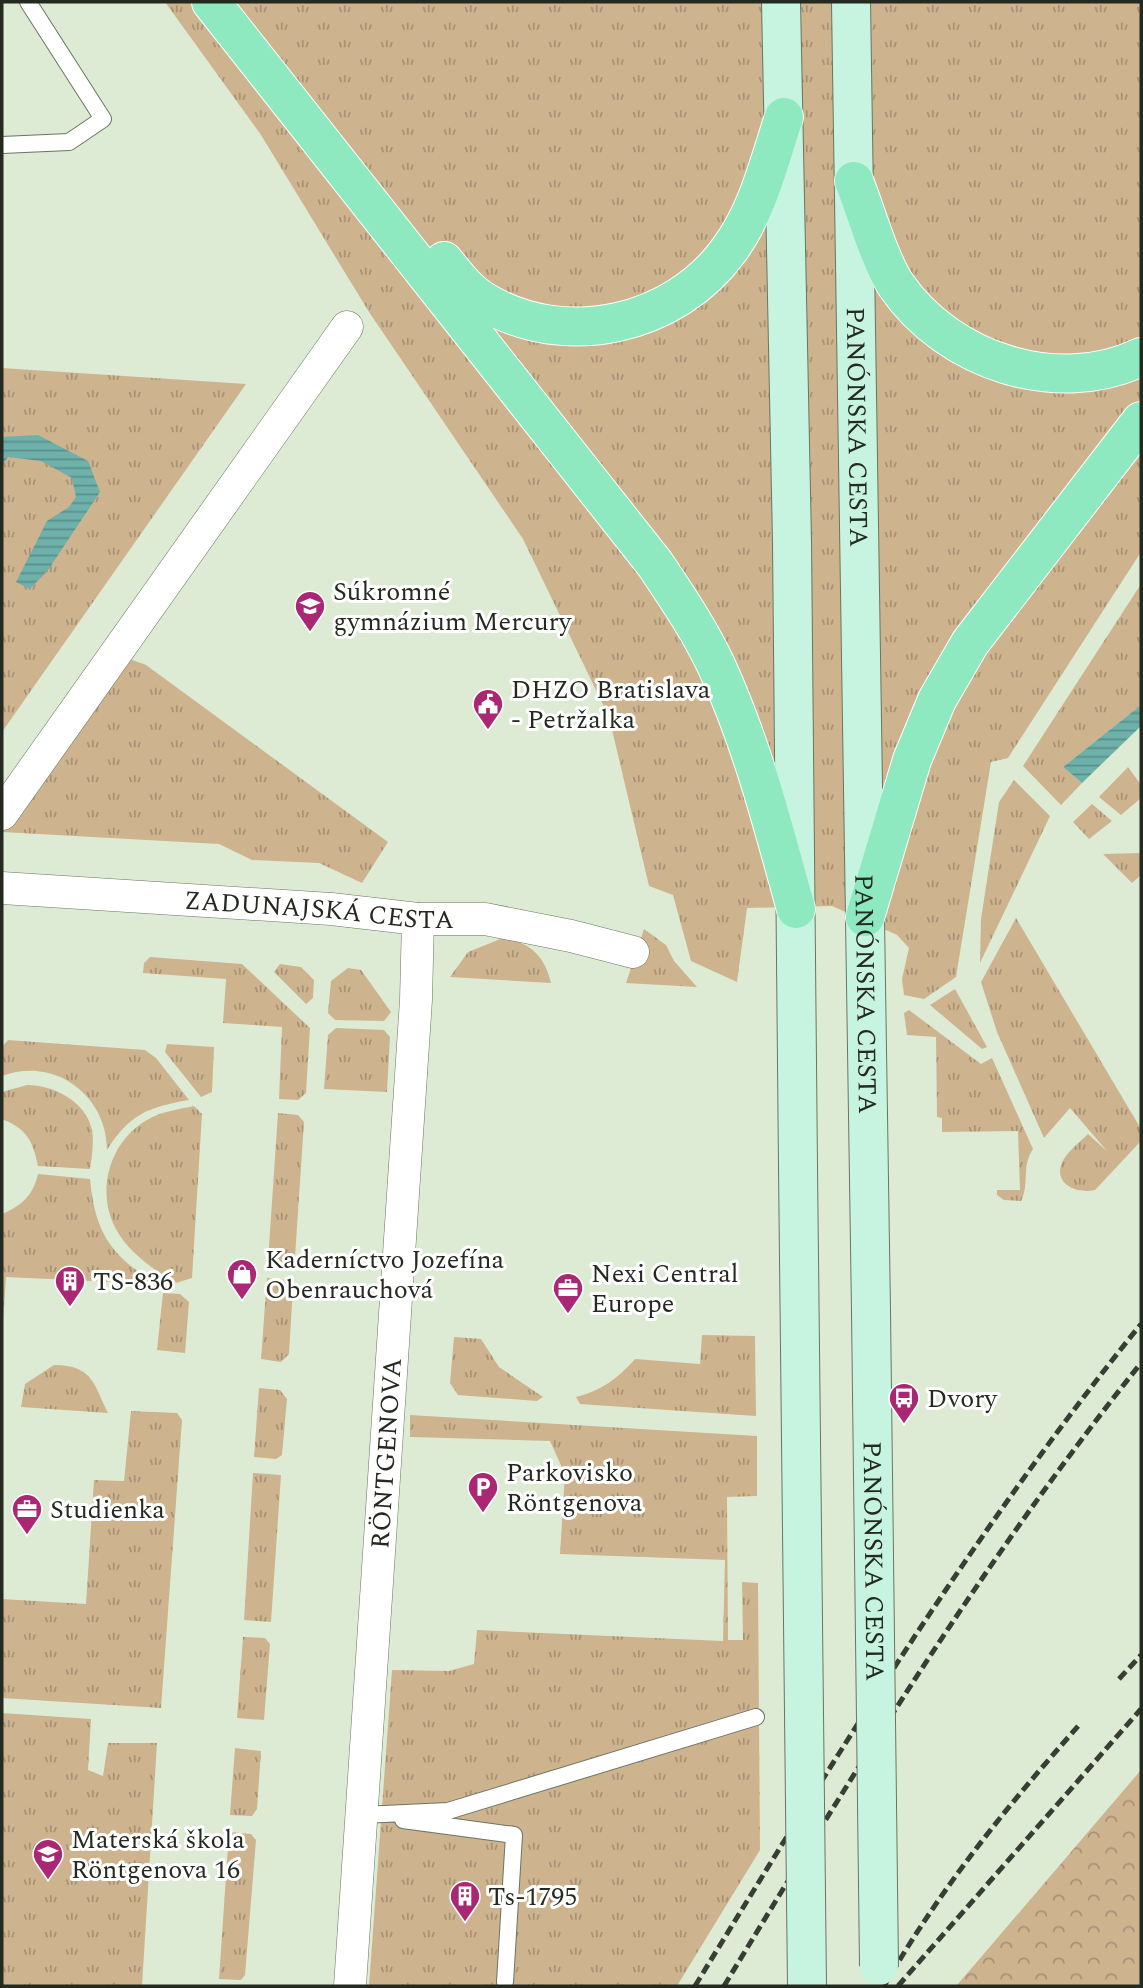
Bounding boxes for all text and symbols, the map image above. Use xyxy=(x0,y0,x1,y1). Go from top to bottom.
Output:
street label: PANÓNSKA CESTA xyxy=(835,307,878,547)
place label: Súkromné gymnázium Mercury xyxy=(333,572,573,642)
school or university icon: Súkromné gymnázium Mercury xyxy=(293,589,327,633)
place label: DHZO Bratislava - Petržalka xyxy=(511,670,711,740)
public building icon: DHZO Bratislava - Petržalka xyxy=(471,687,505,731)
street label: PANÓNSKA CESTA xyxy=(843,873,887,1114)
street label: ZADUNAJSKÁ CESTA xyxy=(183,881,454,940)
place label: Kaderníctvo Jozefína Obenrauchová xyxy=(265,1240,504,1310)
place label: Nexi Central Europe xyxy=(591,1254,739,1324)
shop icon: Kaderníctvo Jozefína Obenrauchová xyxy=(225,1257,259,1301)
place label: TS-836 xyxy=(93,1262,173,1302)
building icon: TS-836 xyxy=(53,1264,87,1308)
office icon: Nexi Central Europe xyxy=(551,1271,585,1315)
street label: RÖNTGENOVA xyxy=(360,1357,413,1550)
place label: Dvory xyxy=(927,1379,999,1419)
bus stop icon: Dvory xyxy=(887,1381,921,1425)
street label: PANÓNSKA CESTA xyxy=(852,1441,895,1681)
place label: Parkovisko Röntgenova xyxy=(506,1453,643,1523)
parking icon: Parkovisko Röntgenova xyxy=(466,1470,500,1514)
place label: Studienka xyxy=(50,1490,165,1530)
office icon: Studienka xyxy=(10,1492,44,1536)
place label: Materská škola Röntgenova 16 xyxy=(71,1820,245,1890)
school or university icon: Materská škola Röntgenova 16 xyxy=(31,1837,65,1881)
place label: Ts-1795 xyxy=(488,1877,577,1917)
building icon: Ts-1795 xyxy=(448,1879,482,1923)

